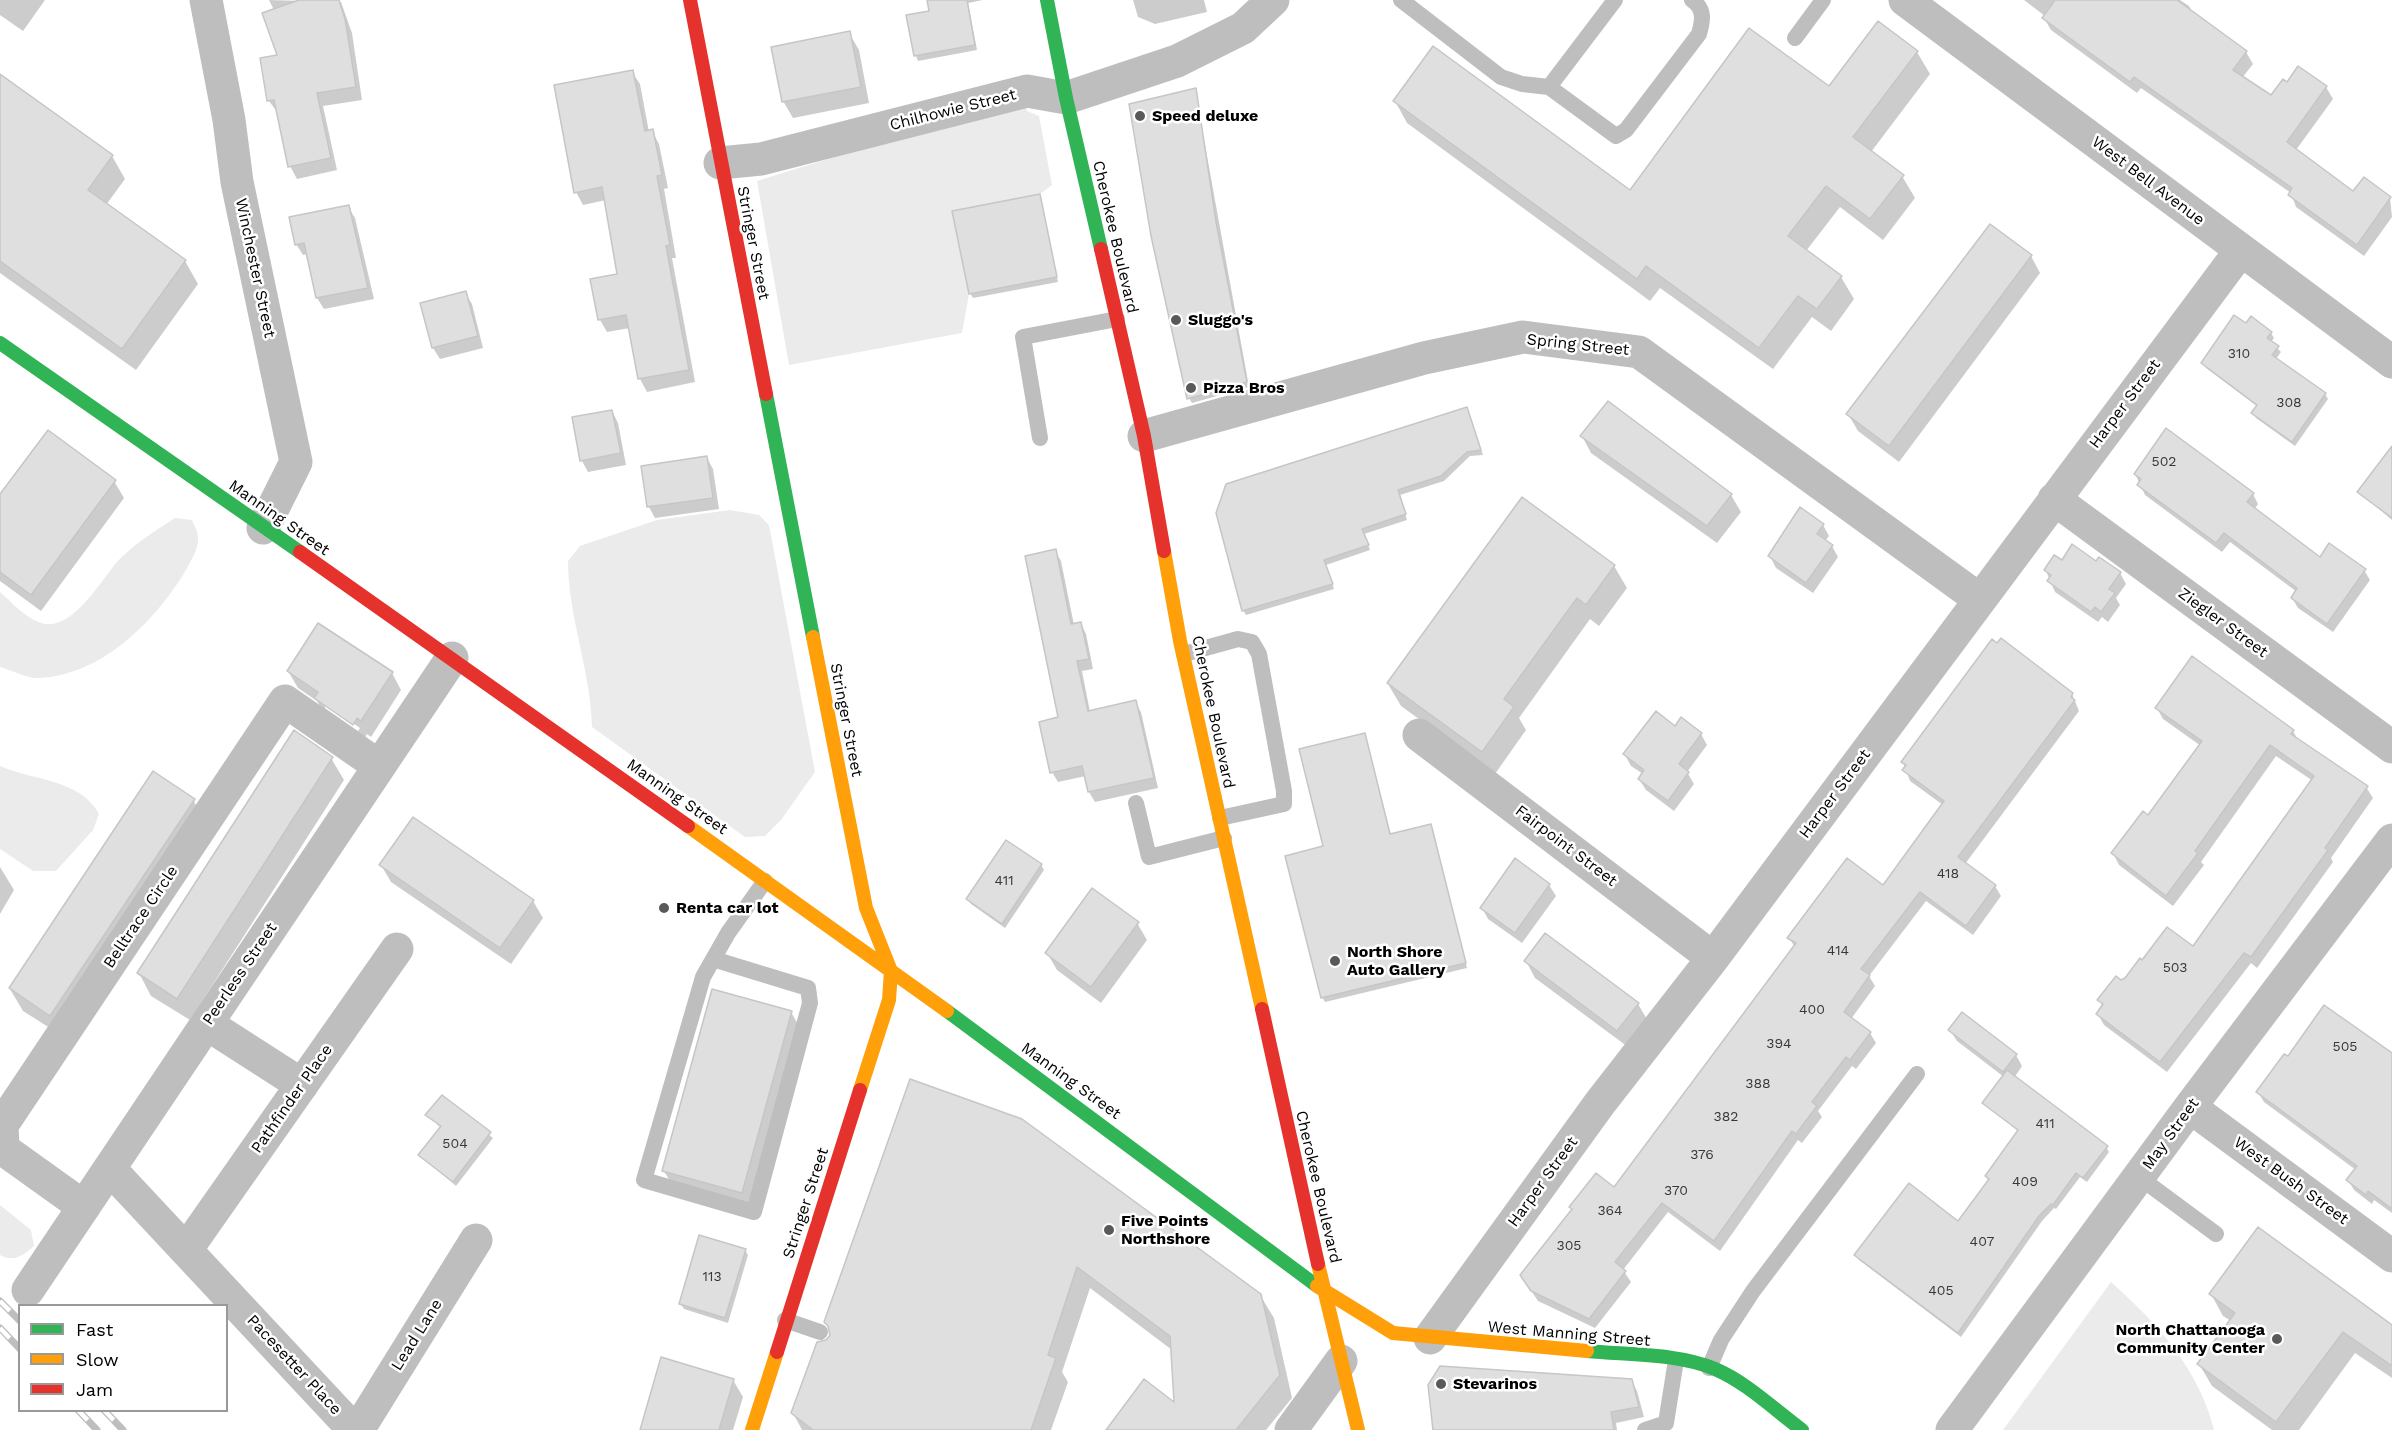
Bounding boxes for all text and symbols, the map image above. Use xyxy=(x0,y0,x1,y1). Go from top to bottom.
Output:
street label: Chilhowie Street xyxy=(888,85,1018,135)
place label: Speed deluxe xyxy=(1152,106,1258,126)
marker: Speed deluxe xyxy=(1133,109,1147,123)
street label: West Bell Avenue xyxy=(2088,132,2208,230)
street label: Cherokee Boulevard xyxy=(1088,159,1142,315)
street label: Stringer Street xyxy=(733,184,773,302)
street label: Winchester Street xyxy=(231,196,279,340)
place label: Sluggo's xyxy=(1188,310,1253,330)
marker: Sluggo's xyxy=(1169,313,1183,327)
street label: Spring Street xyxy=(1526,330,1630,360)
house number: 310 xyxy=(2228,346,2250,362)
street label: Harper Street xyxy=(2085,356,2165,452)
place label: Pizza Bros xyxy=(1203,378,1285,398)
marker: Pizza Bros xyxy=(1184,381,1198,395)
house number: 308 xyxy=(2276,395,2302,411)
house number: 502 xyxy=(2151,454,2177,470)
street label: Manning Street xyxy=(225,476,333,560)
street label: Ziegler Street xyxy=(2174,584,2272,662)
street label: Cherokee Boulevard xyxy=(1187,634,1239,790)
street label: Stringer Street xyxy=(826,661,866,779)
street label: Harper Street xyxy=(1795,746,1875,842)
street label: Manning Street xyxy=(623,755,731,839)
street label: Fairpoint Street xyxy=(1511,801,1621,891)
street label: Belltrace Circle xyxy=(100,862,182,972)
house number: 418 xyxy=(1937,866,1959,882)
house number: 411 xyxy=(994,873,1014,889)
place label: Renta car lot xyxy=(676,898,779,918)
marker: Renta car lot xyxy=(657,901,671,915)
street label: Peerless Street xyxy=(199,919,281,1029)
place label: North Shore Auto Gallery xyxy=(1347,942,1445,980)
house number: 414 xyxy=(1827,943,1849,959)
marker: North Shore Auto Gallery xyxy=(1328,954,1342,968)
house number: 503 xyxy=(2163,960,2187,976)
house number: 400 xyxy=(1799,1002,1825,1018)
house number: 394 xyxy=(1766,1036,1792,1052)
street label: Manning Street xyxy=(1017,1038,1125,1124)
house number: 505 xyxy=(2332,1039,2358,1055)
street label: Pathfinder Place xyxy=(247,1041,337,1157)
house number: 388 xyxy=(1745,1076,1771,1092)
street label: May Street xyxy=(2139,1094,2203,1174)
street label: Cherokee Boulevard xyxy=(1291,1109,1345,1265)
house number: 382 xyxy=(1714,1109,1738,1125)
house number: 411 xyxy=(2035,1116,2055,1132)
street label: Harper Street xyxy=(1504,1133,1582,1231)
street label: West Bush Street xyxy=(2230,1133,2352,1229)
house number: 504 xyxy=(442,1136,468,1152)
street label: Stringer Street xyxy=(779,1145,833,1261)
house number: 376 xyxy=(1690,1147,1714,1163)
house number: 409 xyxy=(2012,1174,2038,1190)
house number: 370 xyxy=(1664,1183,1688,1199)
house number: 364 xyxy=(1597,1203,1623,1219)
place label: Five Points Northshore xyxy=(1121,1211,1210,1249)
marker: Five Points Northshore xyxy=(1102,1223,1116,1237)
house number: 407 xyxy=(1970,1234,1994,1250)
house number: 305 xyxy=(1556,1238,1582,1254)
house number: 113 xyxy=(702,1269,722,1285)
house number: 405 xyxy=(1928,1283,1954,1299)
street label: Lead Lane xyxy=(387,1296,447,1374)
legend xyxy=(18,1304,228,1412)
street label: Pacesetter Place xyxy=(243,1311,345,1419)
street label: West Manning Street xyxy=(1487,1317,1651,1351)
text: Fast xyxy=(76,1319,113,1340)
place label: North Chattanooga Community Center xyxy=(2115,1320,2265,1358)
marker: North Chattanooga Community Center xyxy=(2270,1332,2284,1346)
text: Slow xyxy=(76,1349,119,1370)
place label: Stevarinos xyxy=(1453,1374,1537,1394)
marker: Stevarinos xyxy=(1434,1377,1448,1391)
text: Jam xyxy=(76,1379,113,1400)

